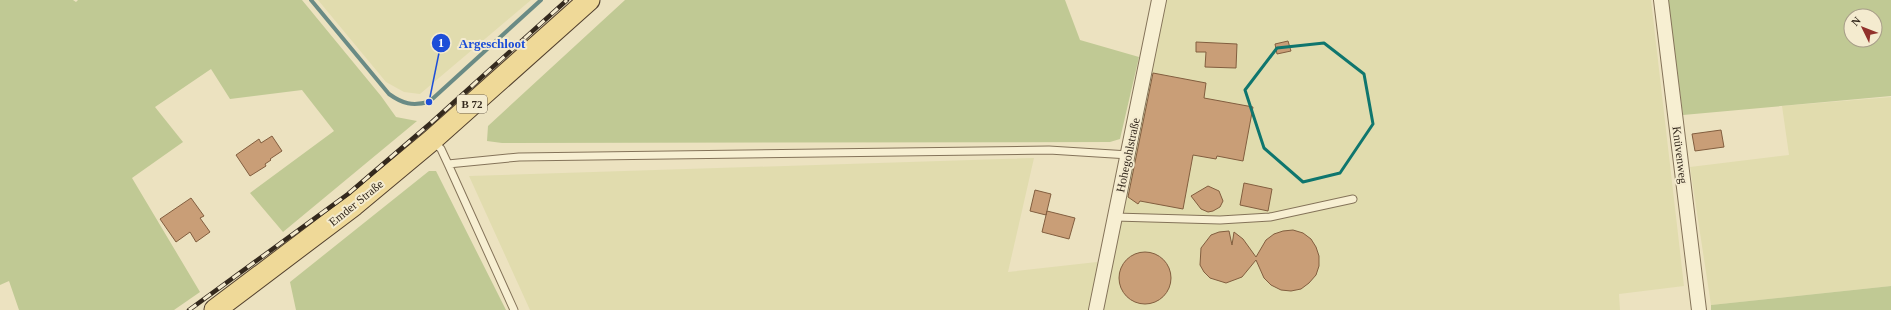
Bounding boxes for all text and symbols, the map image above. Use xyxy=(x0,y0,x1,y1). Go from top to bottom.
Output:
north arrow xyxy=(1843,8,1883,48)
text: N xyxy=(1849,14,1863,28)
callout: Argeschloot xyxy=(431,30,533,55)
text: 1 xyxy=(438,36,444,50)
text: Argeschloot xyxy=(459,36,526,51)
road number: B 72 xyxy=(457,95,487,113)
street label: Hohegohlstraße xyxy=(1113,116,1143,194)
street label: Knüvenweg xyxy=(1670,125,1690,185)
street label: Emder Straße xyxy=(326,177,386,229)

